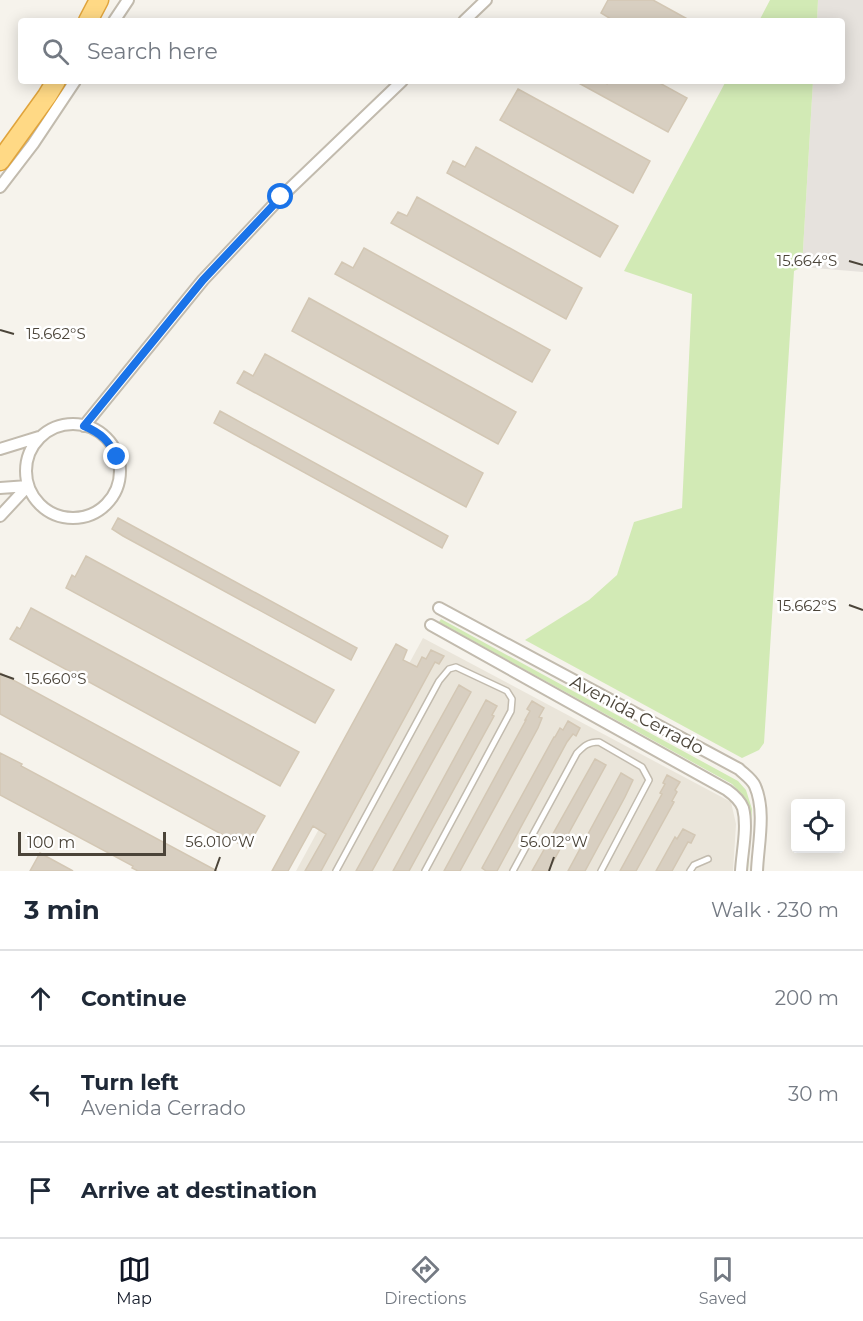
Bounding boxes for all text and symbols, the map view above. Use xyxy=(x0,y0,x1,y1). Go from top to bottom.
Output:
search box xyxy=(18,18,845,84)
icon: search xyxy=(39,35,72,68)
text: Search here xyxy=(87,38,218,65)
route start xyxy=(267,183,293,209)
text: 15.664°S xyxy=(777,251,837,270)
text: 15.662°S xyxy=(26,324,86,343)
route end xyxy=(103,443,129,469)
text: 15.662°S xyxy=(777,596,837,615)
text: 15.660°S xyxy=(26,669,86,688)
street label: Avenida Cerrado xyxy=(566,670,708,760)
map controls xyxy=(791,799,845,853)
button: locate xyxy=(791,799,845,853)
scale bar xyxy=(18,829,166,856)
text: 56.010°W xyxy=(185,832,255,851)
text: 56.012°W xyxy=(520,832,588,851)
text: 100 m xyxy=(27,833,75,852)
text: 3 min xyxy=(24,894,100,926)
text: Walk · 230 m xyxy=(711,898,839,922)
icon: ahead xyxy=(24,982,57,1015)
text: Continue xyxy=(81,985,187,1012)
text: 200 m xyxy=(775,986,839,1010)
text: Turn left xyxy=(81,1069,179,1096)
icon: left xyxy=(24,1078,57,1111)
text: 30 m xyxy=(788,1082,839,1106)
text: Avenida Cerrado xyxy=(81,1096,246,1120)
icon: arrive xyxy=(24,1174,57,1207)
text: Arrive at destination xyxy=(81,1177,317,1204)
tab: Map xyxy=(116,1253,152,1308)
tab: Directions xyxy=(384,1253,466,1308)
tab: Saved xyxy=(699,1253,747,1308)

